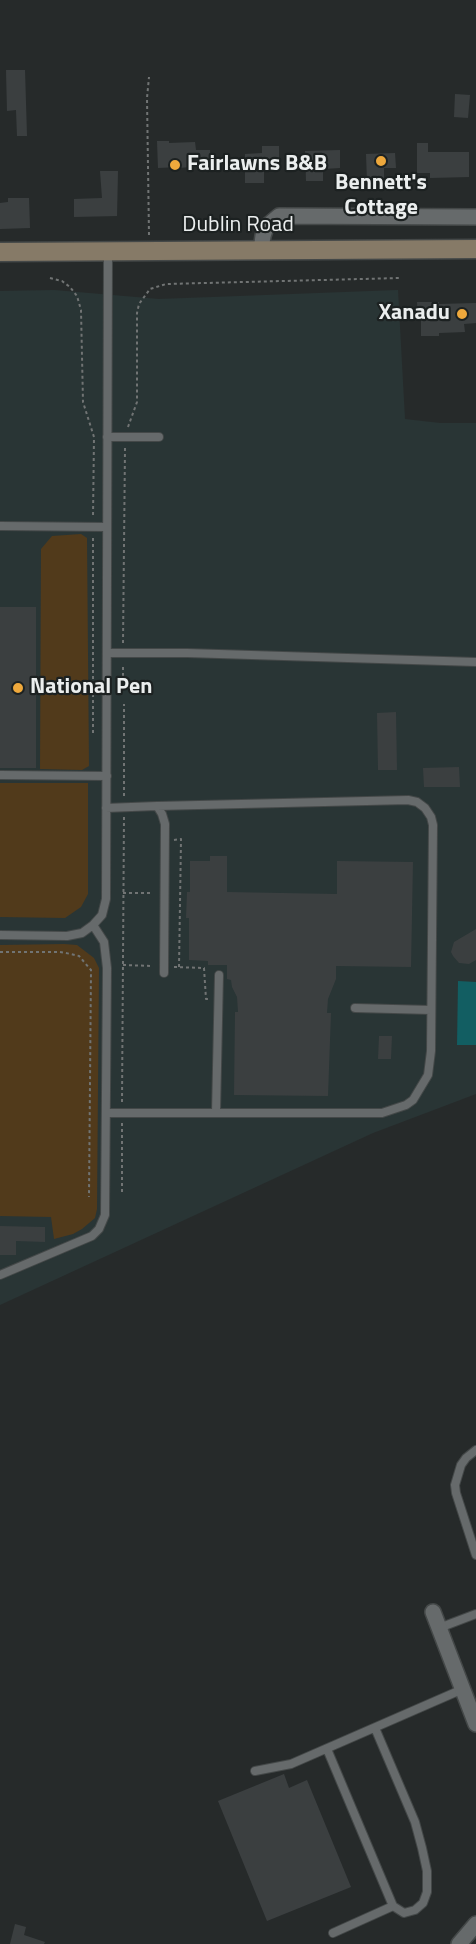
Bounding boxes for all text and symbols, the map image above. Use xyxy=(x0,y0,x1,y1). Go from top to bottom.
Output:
place label: Fairlawns B&B xyxy=(187,152,327,178)
marker: Bennett's Cottage xyxy=(374,154,388,168)
marker: Fairlawns B&B xyxy=(168,158,182,172)
place label: Bennett's Cottage xyxy=(335,171,427,222)
street label: Dublin Road xyxy=(182,213,294,239)
place label: Xanadu xyxy=(379,301,450,327)
marker: Xanadu xyxy=(455,307,469,321)
place label: National Pen xyxy=(30,675,152,701)
marker: National Pen xyxy=(11,681,25,695)

